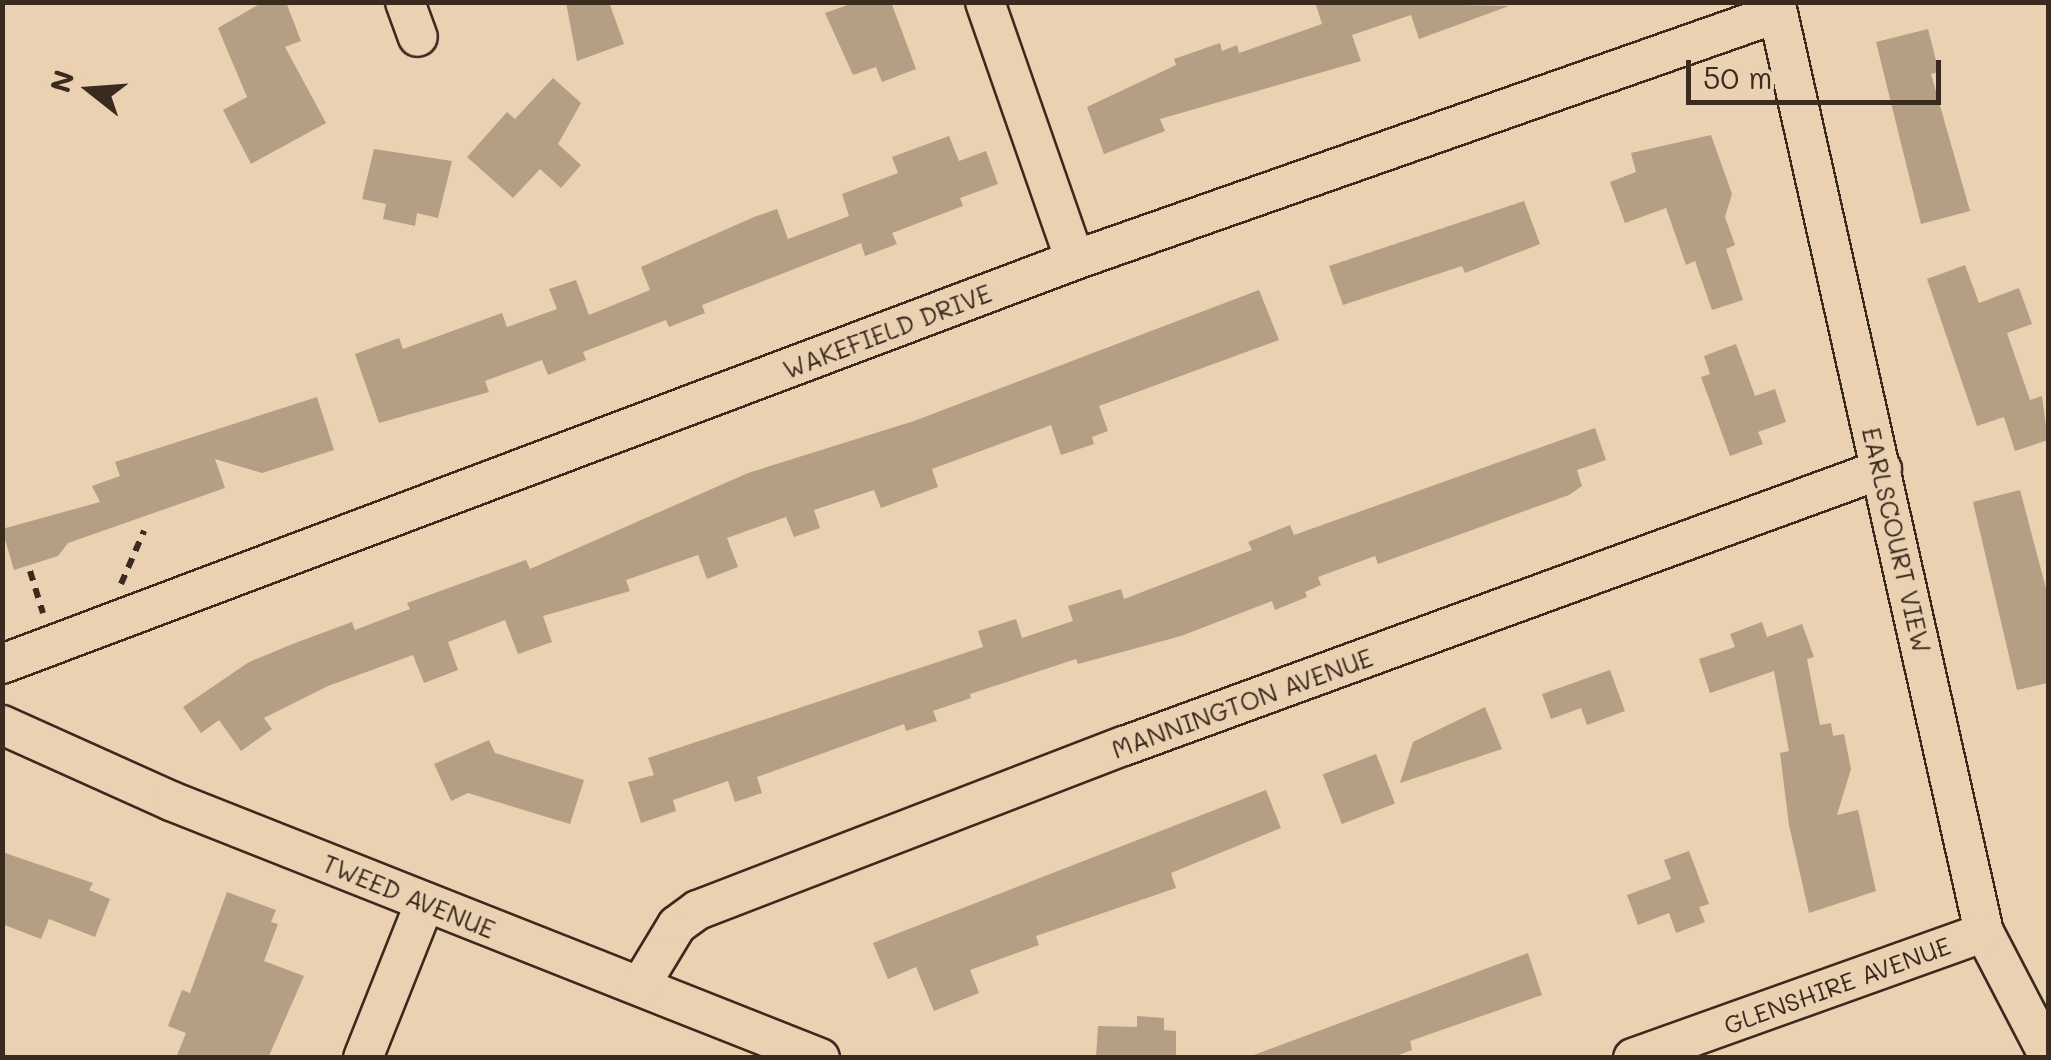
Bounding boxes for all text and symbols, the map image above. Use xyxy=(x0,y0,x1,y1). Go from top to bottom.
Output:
north arrow xyxy=(40,40,140,140)
scale bar xyxy=(1691,40,1946,102)
text: 50 m xyxy=(1703,57,1773,97)
text: N xyxy=(41,66,82,97)
street label: WAKEFIELD DRIVE xyxy=(779,277,995,385)
street label: EARLSCOURT VIEW xyxy=(1856,424,1938,656)
street label: MANNINGTON AVENUE xyxy=(1107,642,1377,764)
street label: TWEED AVENUE xyxy=(318,848,500,944)
street label: GLENSHIRE AVENUE xyxy=(1720,930,1954,1040)

